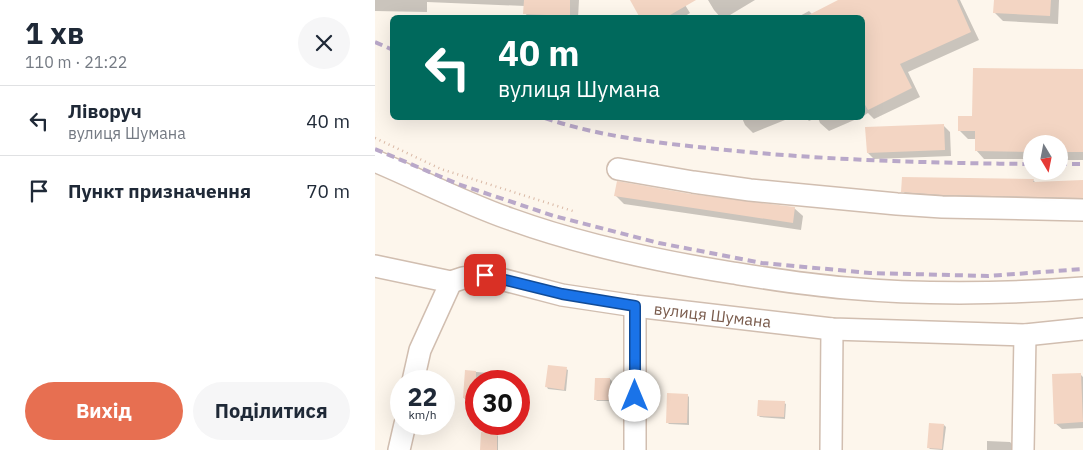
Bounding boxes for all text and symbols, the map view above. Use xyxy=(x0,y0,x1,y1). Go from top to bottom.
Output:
text: 1 хв xyxy=(25,13,84,52)
button: close xyxy=(298,17,350,69)
text: 40 m xyxy=(498,30,580,76)
icon: left xyxy=(415,35,480,100)
text: 110 m · 21:22 xyxy=(25,52,127,72)
text: вулиця Шумана xyxy=(498,74,660,103)
text: Ліворуч xyxy=(68,99,142,123)
icon: left xyxy=(25,107,53,135)
text: 40 m xyxy=(306,109,350,133)
text: вулиця Шумана xyxy=(68,123,186,143)
north arrow xyxy=(1023,135,1067,180)
map controls xyxy=(1023,135,1068,180)
icon: arrive xyxy=(25,177,53,205)
text: Пункт призначення xyxy=(68,179,251,203)
text: 70 m xyxy=(306,179,350,203)
pin xyxy=(464,254,506,296)
icon: arrive xyxy=(471,261,499,289)
street label: вулиця Шумана xyxy=(653,298,773,332)
position arrow xyxy=(608,369,660,421)
speed limit sign: 30 xyxy=(465,370,530,435)
text: 22 xyxy=(407,380,438,413)
button: Вихід xyxy=(25,382,183,440)
button: Поділитися xyxy=(193,382,350,440)
text: km/h xyxy=(408,407,437,422)

